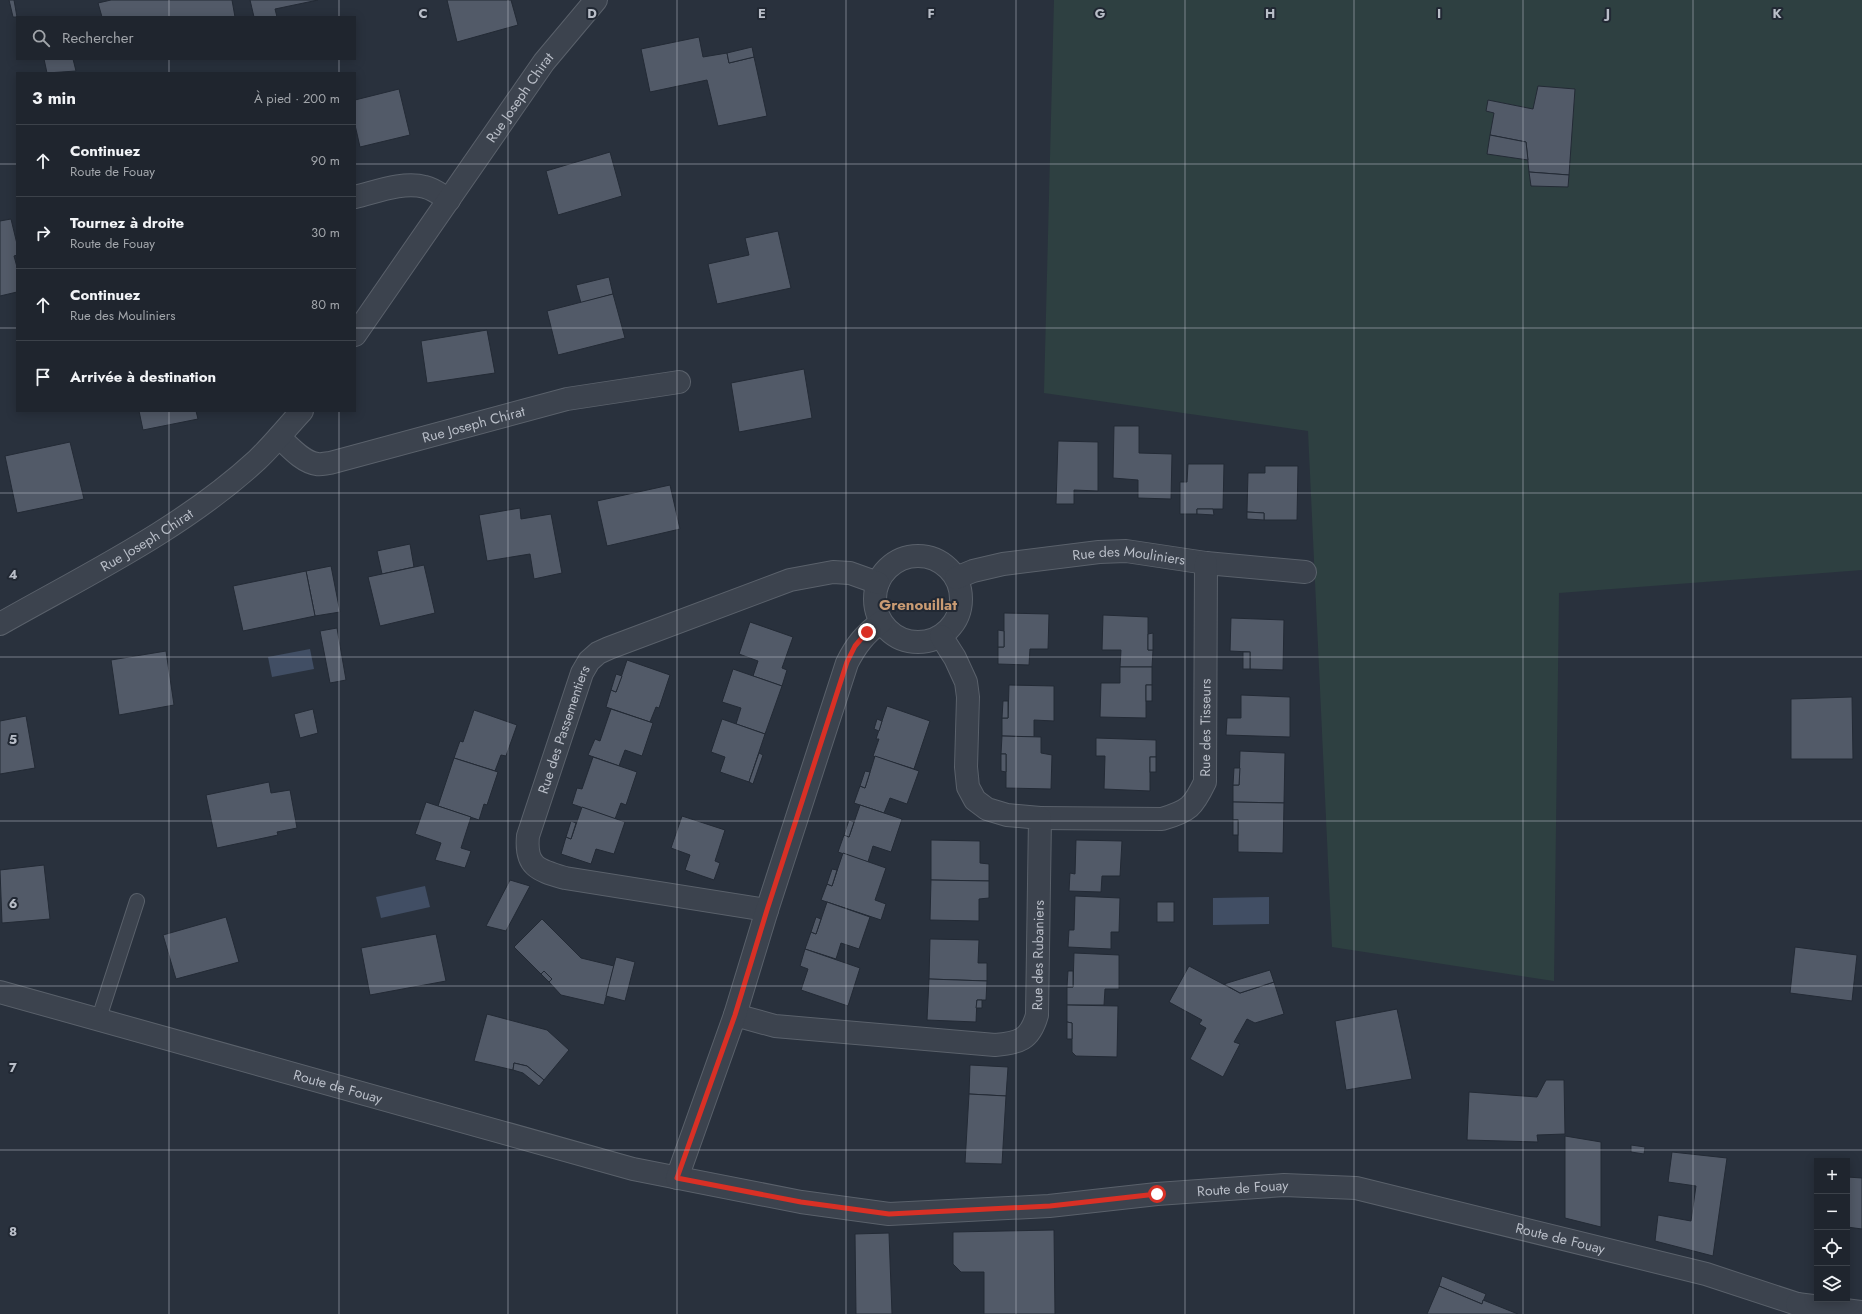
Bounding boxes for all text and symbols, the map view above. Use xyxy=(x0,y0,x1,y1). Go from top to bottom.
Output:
text: C xyxy=(418,4,428,23)
text: D xyxy=(587,4,597,23)
text: E xyxy=(758,4,766,23)
text: F xyxy=(927,4,935,23)
text: G xyxy=(1095,4,1106,23)
text: H xyxy=(1265,4,1275,23)
text: I xyxy=(1437,4,1441,23)
text: J xyxy=(1603,4,1610,23)
text: K xyxy=(1772,4,1782,23)
search box xyxy=(16,16,356,60)
icon: search xyxy=(30,27,52,49)
text: Rechercher xyxy=(62,27,134,49)
street label: Rue Joseph Chirat xyxy=(481,48,558,146)
text: 3 min xyxy=(32,86,76,110)
text: À pied · 200 m xyxy=(254,89,340,108)
text: Continuez xyxy=(70,140,140,162)
icon: ahead xyxy=(32,150,54,172)
text: 90 m xyxy=(311,151,340,170)
text: Route de Fouay xyxy=(70,162,155,181)
text: Tournez à droite xyxy=(70,212,184,234)
icon: right xyxy=(32,222,54,244)
text: 30 m xyxy=(311,223,340,242)
text: Route de Fouay xyxy=(70,234,155,253)
text: Continuez xyxy=(70,284,140,306)
icon: ahead xyxy=(32,294,54,316)
text: 80 m xyxy=(311,295,340,314)
text: Rue des Mouliniers xyxy=(70,306,175,325)
icon: arrive xyxy=(32,366,54,388)
text: Arrivée à destination xyxy=(70,366,216,388)
street label: Rue Joseph Chirat xyxy=(420,401,528,448)
street label: Rue Joseph Chirat xyxy=(97,503,198,576)
street label: Rue des Mouliniers xyxy=(1071,541,1187,570)
text: 4 xyxy=(8,565,18,584)
district label: Grenouillat xyxy=(879,594,957,616)
route end xyxy=(858,623,876,641)
street label: Rue des Passementiers xyxy=(533,661,595,796)
street label: Rue des Tisseurs xyxy=(1195,678,1215,777)
text: 5 xyxy=(9,730,17,749)
text: 6 xyxy=(9,894,18,913)
street label: Rue des Rubaniers xyxy=(1027,899,1049,1010)
text: 7 xyxy=(9,1058,17,1077)
street label: Route de Fouay xyxy=(291,1065,386,1109)
map controls xyxy=(1814,1158,1850,1302)
button: + xyxy=(1814,1158,1850,1194)
street label: Route de Fouay xyxy=(1196,1175,1290,1201)
route start xyxy=(1148,1185,1166,1203)
button: − xyxy=(1814,1194,1850,1230)
street label: Route de Fouay xyxy=(1514,1218,1608,1259)
text: 8 xyxy=(9,1222,17,1241)
button: locate xyxy=(1814,1230,1850,1266)
button: layers xyxy=(1814,1266,1850,1302)

